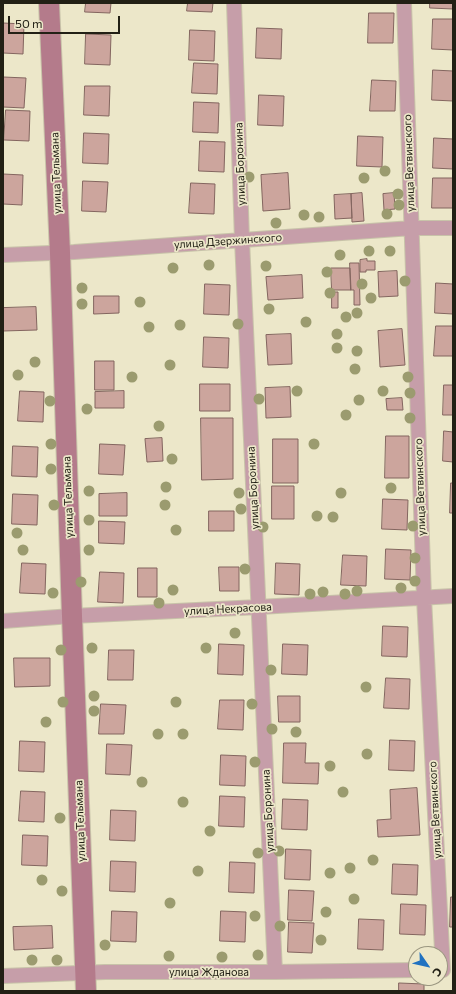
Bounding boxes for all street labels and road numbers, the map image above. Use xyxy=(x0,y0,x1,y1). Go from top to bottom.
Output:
street label: улица Ветвинского xyxy=(401,114,417,212)
street label: улица Боронина xyxy=(232,122,248,206)
street label: улица Тельмана xyxy=(48,132,64,214)
street label: улица Дзержинского xyxy=(173,231,283,251)
street label: улица Ветвинского xyxy=(412,438,428,536)
street label: улица Боронина xyxy=(244,446,262,530)
street label: улица Тельмана xyxy=(60,456,76,538)
street label: улица Некрасова xyxy=(184,600,272,618)
street label: улица Ветвинского xyxy=(426,761,444,859)
street label: улица Боронина xyxy=(259,769,277,853)
street label: улица Тельмана xyxy=(72,780,88,862)
street label: улица Жданова xyxy=(169,965,249,979)

